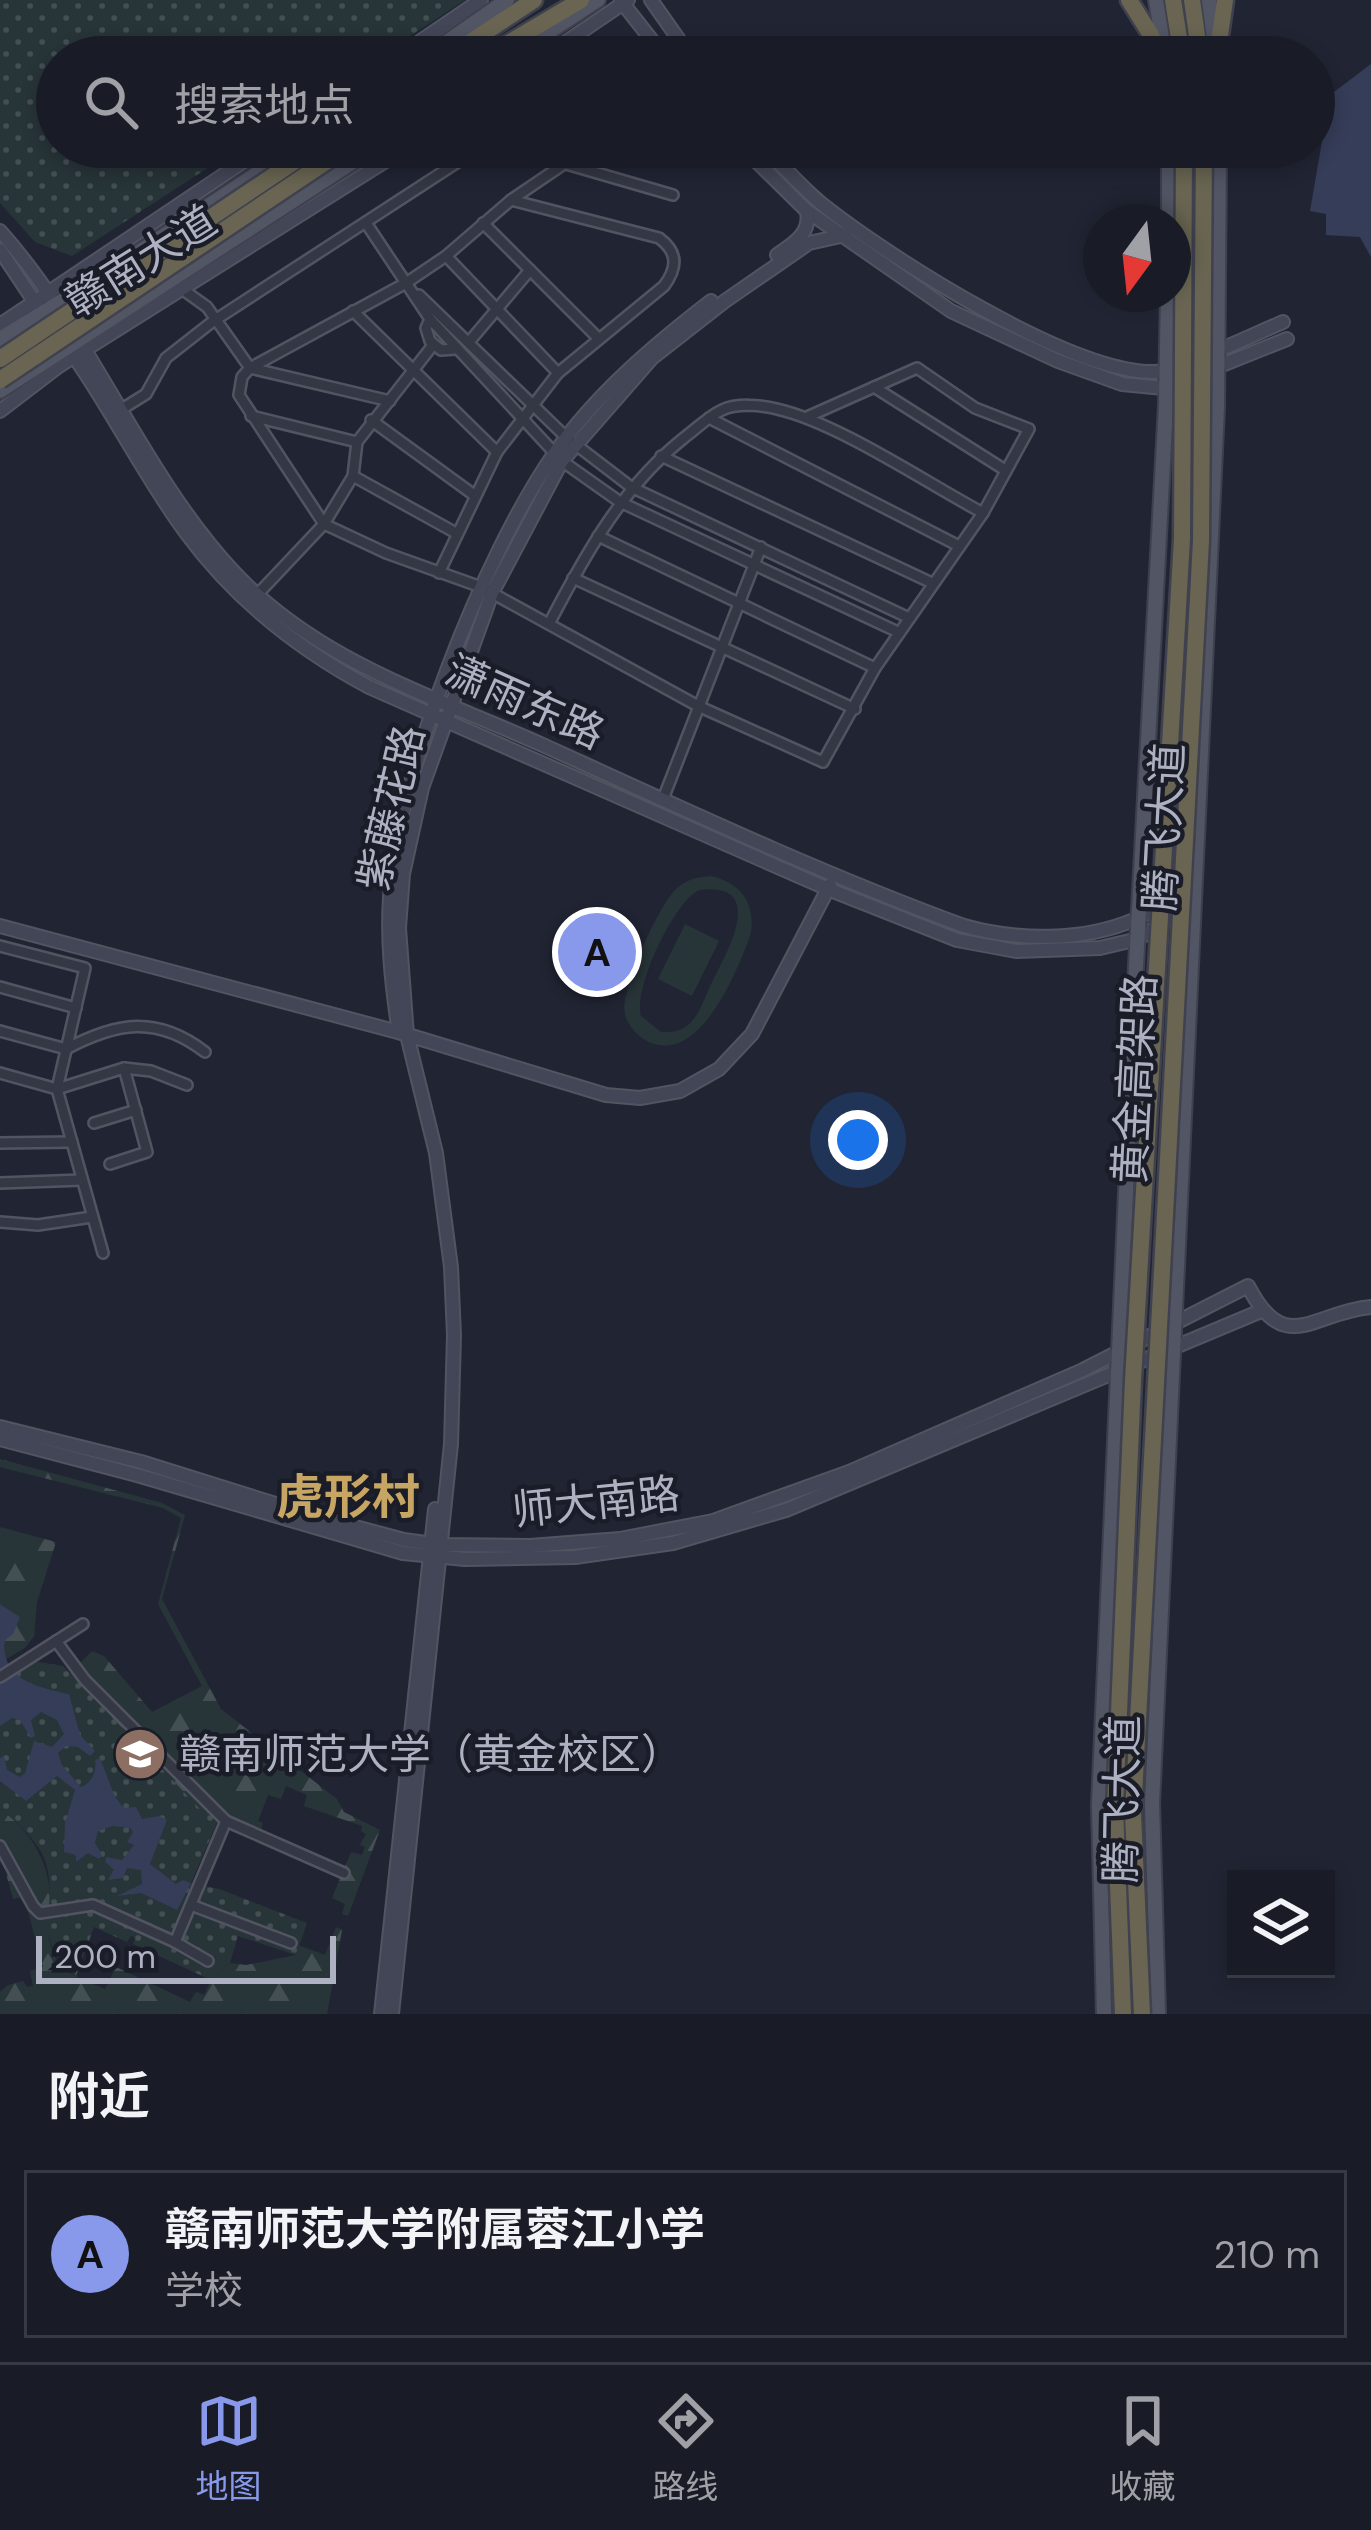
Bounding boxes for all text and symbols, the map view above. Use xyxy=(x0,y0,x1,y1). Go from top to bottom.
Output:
search box xyxy=(36,36,1335,168)
icon: search xyxy=(78,69,144,135)
text: 搜索地点 xyxy=(174,76,354,135)
street label: 赣南大道 xyxy=(55,193,227,329)
north arrow xyxy=(1083,204,1191,312)
street label: 潇雨东路 xyxy=(437,643,613,761)
street label: 紫藤花路 xyxy=(345,720,437,896)
street label: 腾飞大道 xyxy=(1132,742,1196,912)
pin: A xyxy=(558,907,636,997)
street label: 黄金高架路 xyxy=(1102,973,1168,1185)
your location xyxy=(828,1110,888,1170)
district label: 虎形村 xyxy=(276,1466,420,1529)
street label: 师大南路 xyxy=(510,1466,682,1538)
street label: 腾飞大道 xyxy=(1093,1715,1151,1883)
school or university icon: 赣南师范大学（黄金校区） xyxy=(112,1726,168,1782)
place label: 赣南师范大学（黄金校区） xyxy=(179,1727,683,1782)
map controls xyxy=(1227,1870,1335,1978)
button: layers xyxy=(1227,1870,1335,1978)
scale bar xyxy=(36,1930,336,1983)
text: 200 m xyxy=(54,1935,156,1978)
text: 附近 xyxy=(48,2063,150,2130)
text: 赣南师范大学附属蓉江小学 xyxy=(165,2200,705,2259)
text: A xyxy=(76,2229,104,2280)
text: 210 m xyxy=(1214,2229,1320,2280)
text: 学校 xyxy=(165,2265,243,2316)
tab: 地图 xyxy=(196,2388,262,2508)
tab: 路线 xyxy=(653,2388,719,2508)
tab: 收藏 xyxy=(1110,2388,1176,2508)

